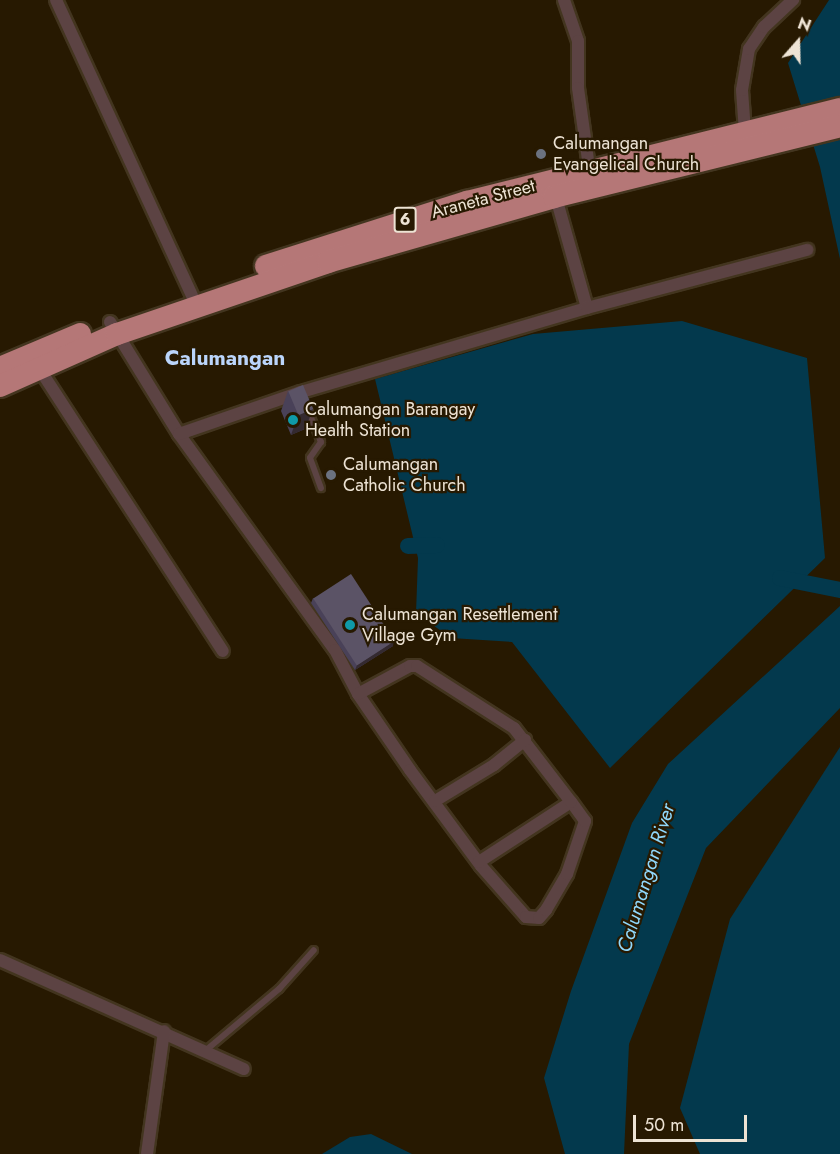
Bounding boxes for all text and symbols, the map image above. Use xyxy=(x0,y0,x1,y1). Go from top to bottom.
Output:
north arrow xyxy=(768,12,828,72)
text: N xyxy=(794,12,814,38)
place label: Calumangan Evangelical Church xyxy=(553,133,699,176)
marker: Calumangan Evangelical Church xyxy=(534,147,548,161)
street label: Araneta Street xyxy=(429,175,537,223)
road number: 6 xyxy=(393,207,417,233)
district label: Calumangan xyxy=(165,345,285,371)
place label: Calumangan Barangay Health Station xyxy=(305,399,475,442)
marker: Calumangan Barangay Health Station xyxy=(286,413,300,427)
place label: Calumangan Catholic Church xyxy=(343,454,466,496)
marker: Calumangan Catholic Church xyxy=(324,468,338,482)
place label: Calumangan Resettlement Village Gym xyxy=(362,604,557,646)
marker: Calumangan Resettlement Village Gym xyxy=(343,618,357,632)
water label: Calumangan River xyxy=(612,801,680,955)
scale bar xyxy=(636,1103,750,1141)
text: 50 m xyxy=(644,1112,684,1138)

